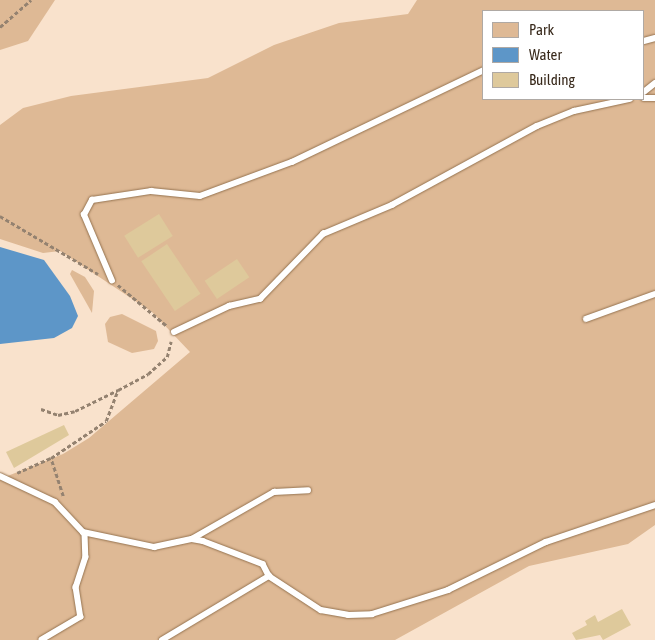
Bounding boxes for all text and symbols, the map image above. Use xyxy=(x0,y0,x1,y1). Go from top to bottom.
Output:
legend xyxy=(482,10,645,100)
text: Park xyxy=(529,21,554,38)
text: Water xyxy=(529,46,562,63)
text: Building xyxy=(529,71,575,88)

